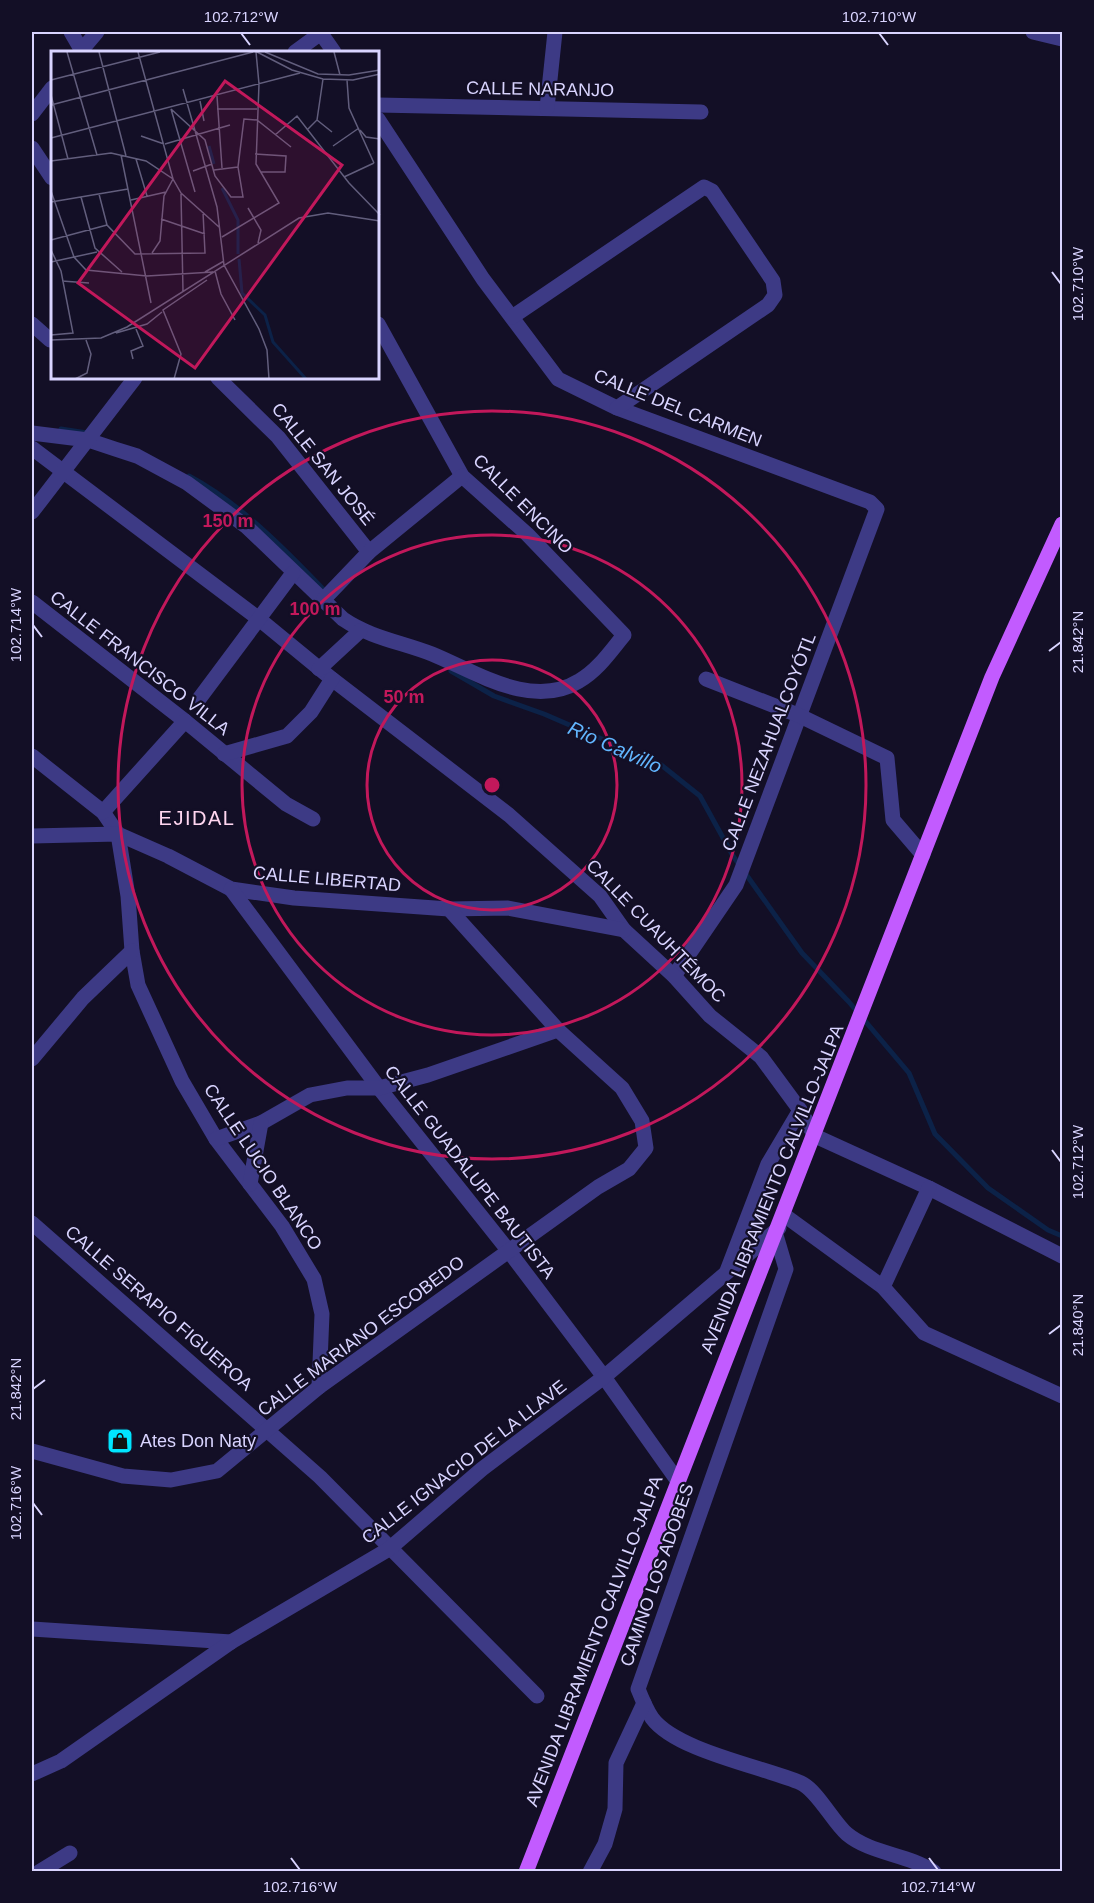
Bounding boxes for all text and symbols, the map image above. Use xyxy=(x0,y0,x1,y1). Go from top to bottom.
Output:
text: 102.712°W xyxy=(204,8,279,25)
text: 102.710°W xyxy=(842,8,917,25)
inset map xyxy=(51,51,380,380)
street label: CALLE NARANJO xyxy=(466,78,614,100)
text: 102.710°W xyxy=(1069,246,1086,321)
street label: CALLE DEL CARMEN xyxy=(591,365,765,451)
street label: CALLE SAN JOSÉ xyxy=(268,399,378,529)
street label: CALLE ENCINO xyxy=(469,450,577,558)
text: 150 m xyxy=(202,511,254,531)
text: 102.714°W xyxy=(7,587,24,662)
street label: CALLE FRANCISCO VILLA xyxy=(46,587,234,739)
text: 100 m xyxy=(289,599,341,619)
text: 21.842°N xyxy=(1069,611,1086,673)
street label: CALLE NEZAHUALCOYÓTL xyxy=(717,630,820,854)
text: 50 m xyxy=(383,687,425,707)
water label: Rio Calvillo xyxy=(565,717,665,777)
centre of rings xyxy=(482,775,502,795)
district label: EJIDAL xyxy=(159,807,235,829)
street label: CALLE CUAUHTÉMOC xyxy=(582,855,730,1007)
street label: CALLE LIBERTAD xyxy=(252,863,402,895)
street label: AVENIDA LIBRAMIENTO CALVILLO-JALPA xyxy=(697,1022,847,1356)
street label: CALLE GUADALUPE BAUTISTA xyxy=(381,1062,559,1282)
street label: CALLE LUCIO BLANCO xyxy=(200,1080,326,1254)
text: 102.712°W xyxy=(1069,1124,1086,1199)
street label: CALLE SERAPIO FIGUEROA xyxy=(61,1221,257,1395)
street label: CALLE MARIANO ESCOBEDO xyxy=(254,1252,468,1420)
text: 21.840°N xyxy=(1069,1294,1086,1356)
text: 21.842°N xyxy=(7,1358,24,1420)
street label: CALLE IGNACIO DE LA LLAVE xyxy=(358,1376,570,1548)
shop icon: Ates Don Naty xyxy=(105,1426,135,1456)
place label: Ates Don Naty xyxy=(140,1431,256,1451)
text: 102.716°W xyxy=(7,1465,24,1540)
street label: AVENIDA LIBRAMIENTO CALVILLO-JALPA xyxy=(521,1473,667,1809)
street label: CAMINO LOS ADOBES xyxy=(616,1481,698,1669)
text: 102.716°W xyxy=(263,1878,338,1895)
text: 102.714°W xyxy=(901,1878,976,1895)

